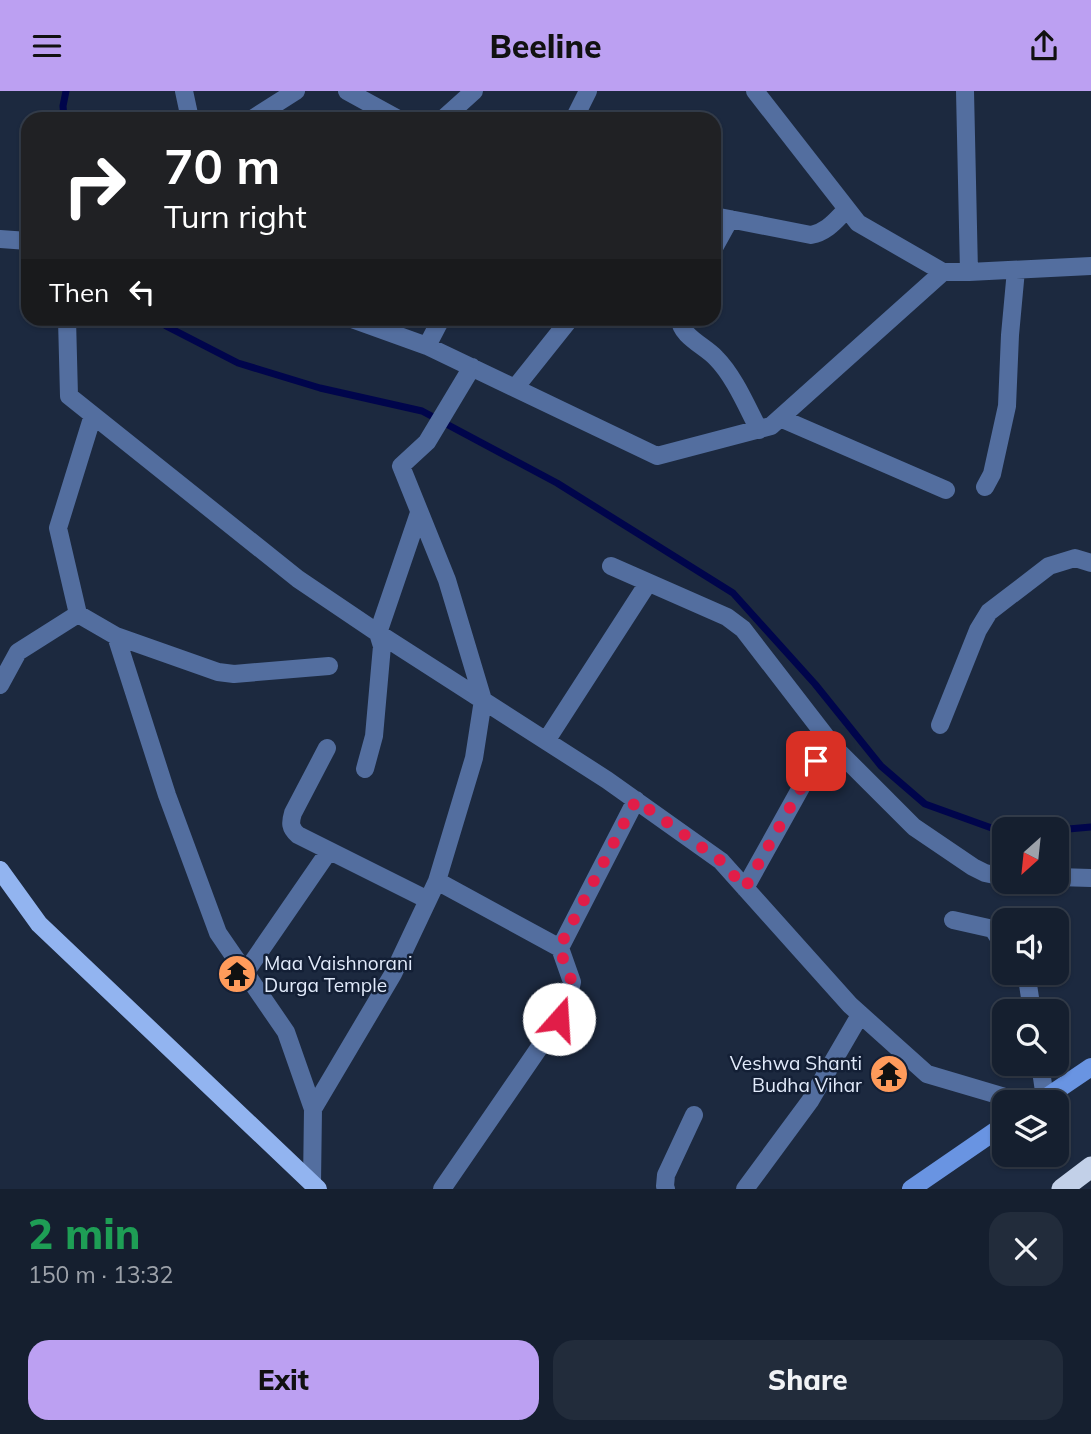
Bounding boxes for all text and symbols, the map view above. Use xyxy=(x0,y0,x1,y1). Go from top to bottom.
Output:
text: Beeline xyxy=(489,26,602,66)
icon: menu xyxy=(28,27,66,65)
icon: share xyxy=(1025,27,1063,65)
text: 70 m xyxy=(164,135,280,196)
icon: right xyxy=(49,140,140,231)
text: Turn right xyxy=(164,196,307,236)
icon: left xyxy=(123,273,161,311)
text: Then xyxy=(49,276,109,309)
pin xyxy=(786,731,846,791)
icon: arrive xyxy=(797,742,835,780)
north arrow xyxy=(992,817,1069,894)
map controls xyxy=(992,817,1069,1167)
button: sound xyxy=(992,908,1069,985)
place label: Maa Vaishnorani Durga Temple xyxy=(264,951,413,997)
temple icon: Maa Vaishnorani Durga Temple xyxy=(216,953,258,995)
position arrow xyxy=(522,982,596,1056)
button: search xyxy=(992,999,1069,1076)
place label: Veshwa Shanti Budha Vihar xyxy=(730,1051,862,1097)
temple icon: Veshwa Shanti Budha Vihar xyxy=(868,1053,910,1095)
button: layers xyxy=(992,1090,1069,1167)
text: 2 min xyxy=(28,1207,141,1260)
button: close xyxy=(989,1212,1063,1286)
text: 150 m · 13:32 xyxy=(28,1260,173,1289)
button: Exit xyxy=(28,1340,539,1420)
button: Share xyxy=(553,1340,1063,1420)

